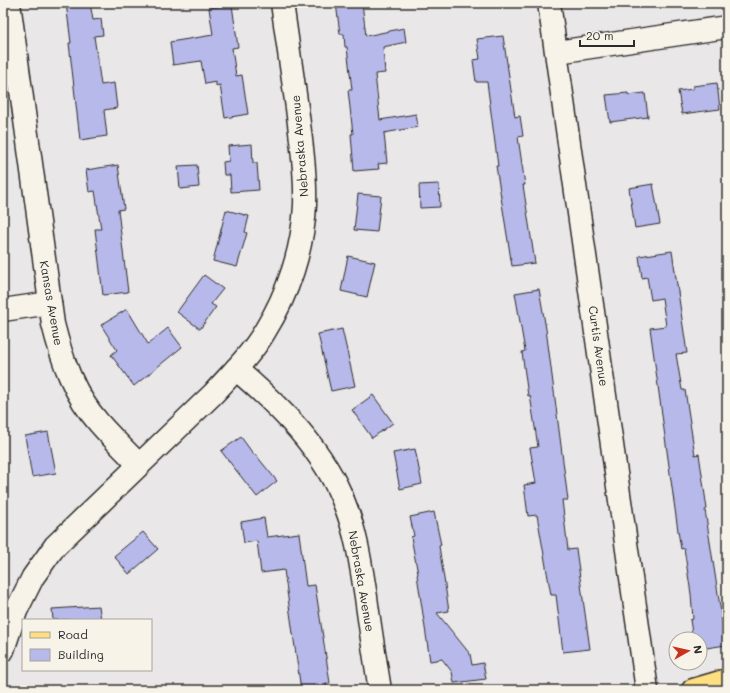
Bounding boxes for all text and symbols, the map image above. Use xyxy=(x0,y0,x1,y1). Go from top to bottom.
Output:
scale bar xyxy=(580,22,634,48)
text: 20 m xyxy=(586,27,614,43)
street label: Nebraska Avenue xyxy=(287,94,311,198)
street label: Kansas Avenue xyxy=(37,259,67,347)
street label: Curtis Avenue xyxy=(585,305,613,387)
street label: Nebraska Avenue xyxy=(345,529,379,633)
legend xyxy=(22,619,152,671)
text: Road xyxy=(58,626,88,642)
north arrow xyxy=(668,631,708,671)
text: N xyxy=(690,644,706,655)
text: Building xyxy=(58,646,104,662)

